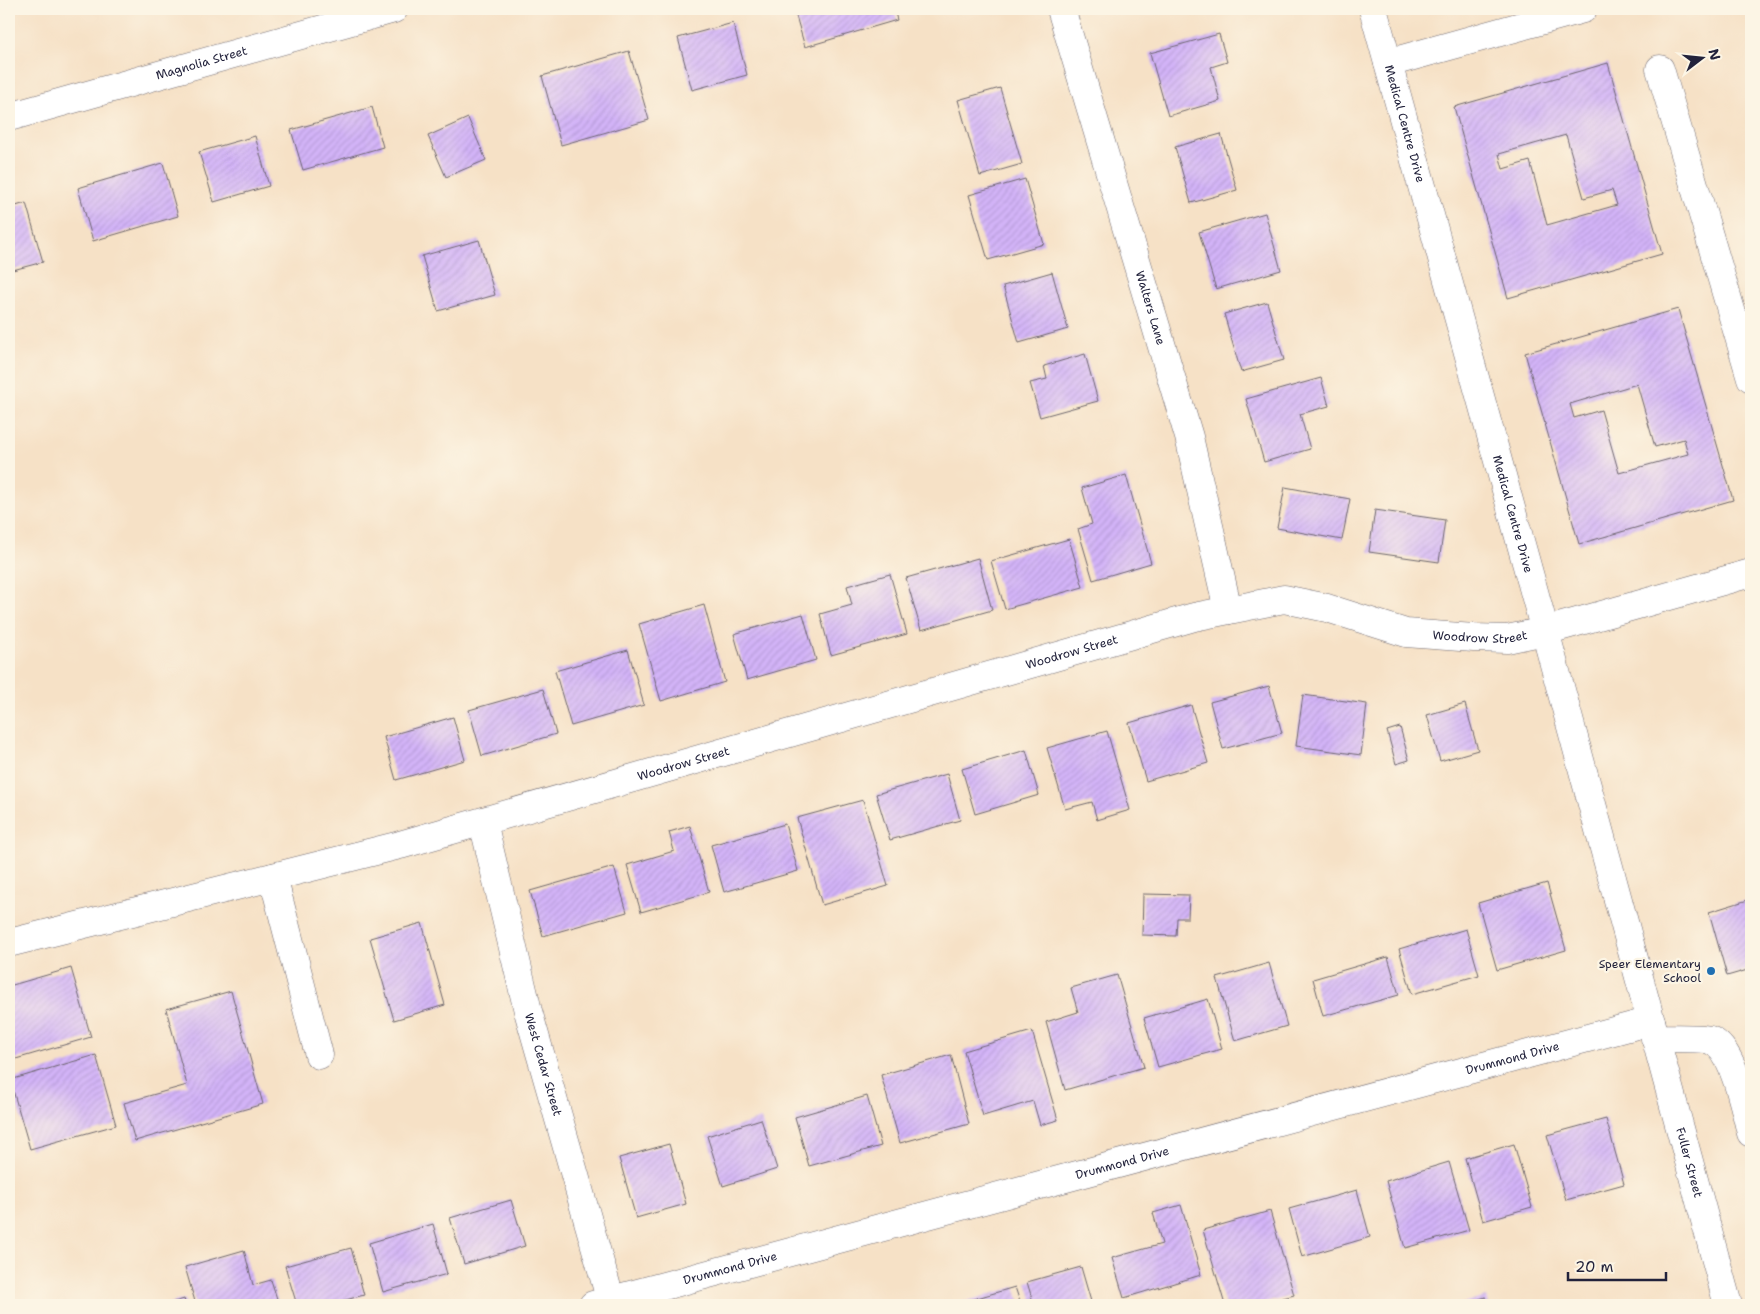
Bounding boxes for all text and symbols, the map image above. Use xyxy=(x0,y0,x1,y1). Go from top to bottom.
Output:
north arrow xyxy=(1678,32,1728,82)
street label: Magnolia Street xyxy=(154,43,249,83)
text: N xyxy=(1704,47,1725,62)
street label: Medical Centre Drive xyxy=(1381,63,1429,185)
street label: Walters Lane xyxy=(1132,269,1169,347)
street label: Medical Centre Drive xyxy=(1489,453,1537,575)
street label: Woodrow Street xyxy=(1432,627,1529,647)
street label: Woodrow Street xyxy=(1024,631,1120,673)
street label: Woodrow Street xyxy=(636,743,731,784)
place label: Speer Elementary School xyxy=(1599,956,1701,986)
marker: Speer Elementary School xyxy=(1705,965,1717,977)
street label: West Cedar Street xyxy=(521,1011,566,1118)
street label: Drummond Drive xyxy=(1464,1038,1561,1078)
street label: Fuller Street xyxy=(1672,1126,1706,1199)
street label: Drummond Drive xyxy=(1074,1143,1171,1183)
street label: Drummond Drive xyxy=(681,1248,779,1288)
scale bar xyxy=(1568,1249,1665,1281)
text: 20 m xyxy=(1575,1257,1614,1277)

